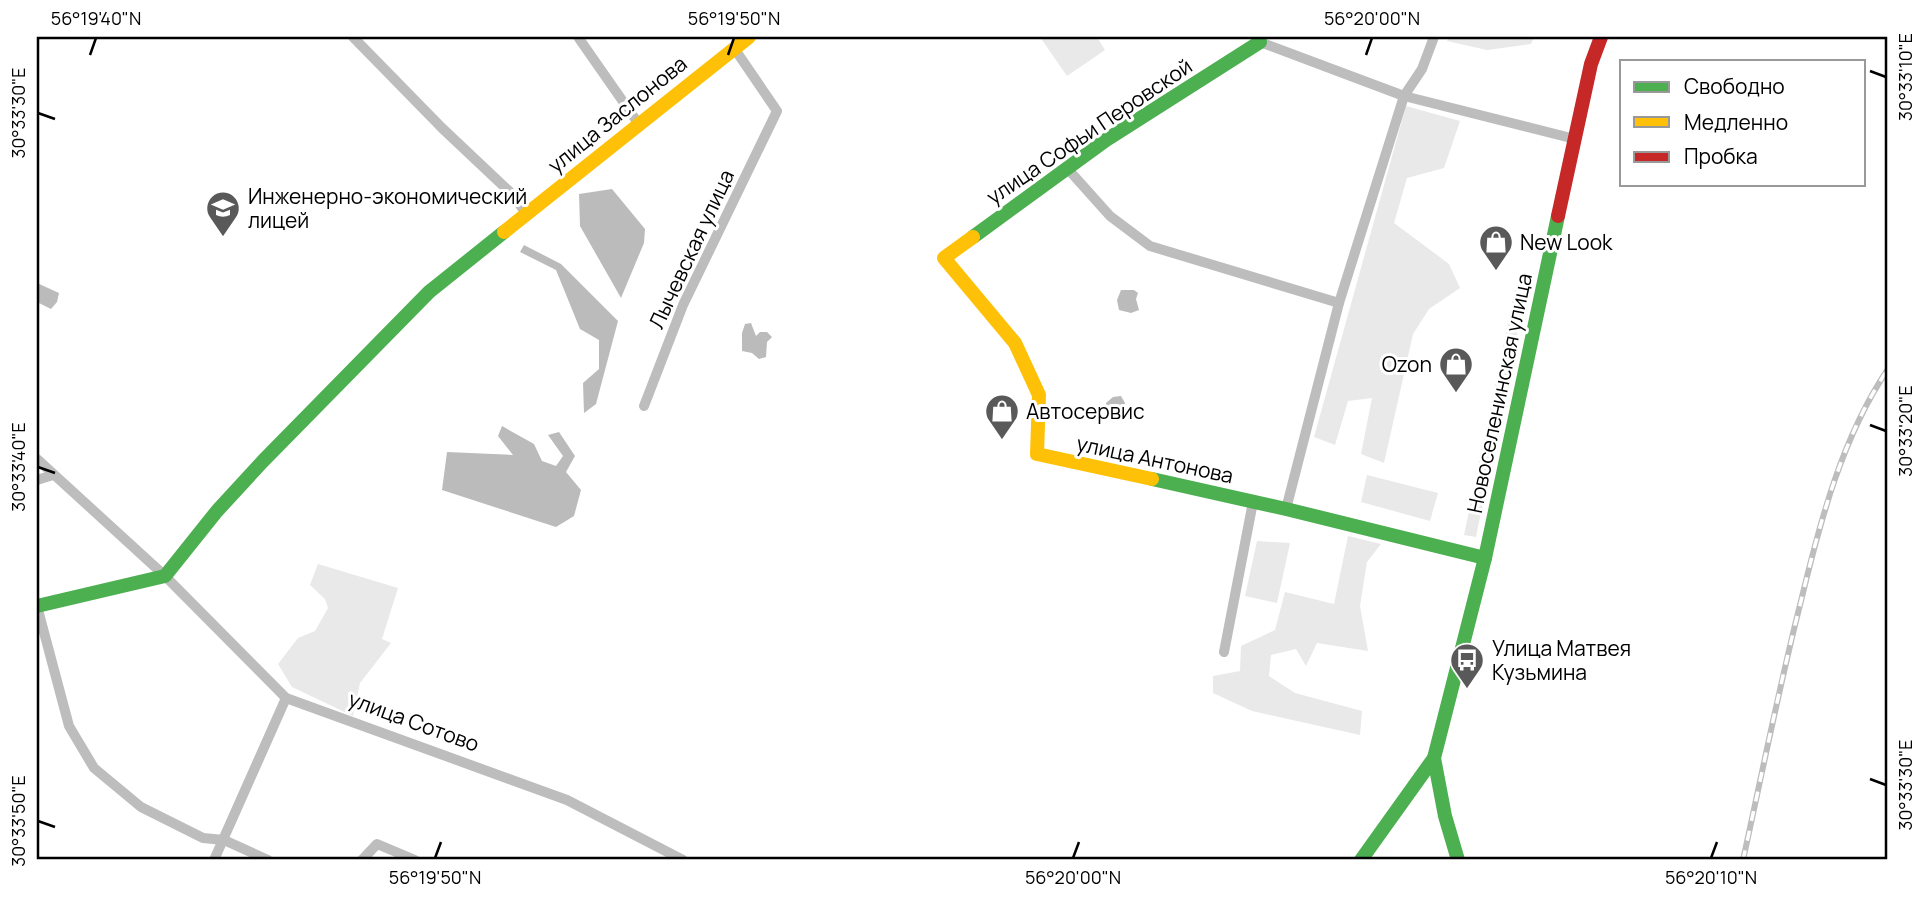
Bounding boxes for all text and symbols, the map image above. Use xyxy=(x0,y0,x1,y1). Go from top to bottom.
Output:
text: 56°19'40"N xyxy=(51,6,141,30)
text: 56°19'50"N xyxy=(688,6,780,30)
text: 56°20'00"N xyxy=(1324,6,1420,30)
text: 30°33'10"E xyxy=(1893,33,1917,121)
street label: улица Заслонова xyxy=(542,49,692,179)
street label: улица Софьи Перовской xyxy=(981,52,1197,210)
legend xyxy=(1620,60,1866,186)
text: 30°33'30"E xyxy=(6,67,30,159)
text: Свободно xyxy=(1684,72,1785,100)
text: Медленно xyxy=(1684,108,1788,136)
text: Пробка xyxy=(1684,142,1758,170)
street label: Лычевская улица xyxy=(642,165,740,333)
place label: Инженерно-экономический лицей xyxy=(248,182,527,234)
school or university icon: Инженерно-экономический лицей xyxy=(204,189,242,238)
shop icon: New Look xyxy=(1477,223,1515,272)
place label: New Look xyxy=(1520,228,1613,256)
street label: Новоселенинская улица xyxy=(1460,271,1538,515)
shop icon: Ozon xyxy=(1437,345,1475,394)
place label: Ozon xyxy=(1382,350,1432,378)
text: 30°33'20"E xyxy=(1893,385,1917,477)
shop icon: Автосервис xyxy=(983,392,1021,441)
place label: Автосервис xyxy=(1026,397,1145,425)
text: 30°33'40"E xyxy=(6,422,30,512)
street label: улица Антонова xyxy=(1074,429,1236,489)
place label: Улица Матвея Кузьмина xyxy=(1492,634,1631,686)
bus stop icon: Улица Матвея Кузьмина xyxy=(1448,641,1486,690)
street label: улица Сотово xyxy=(345,684,483,758)
text: 30°33'30"E xyxy=(1893,739,1917,831)
text: 30°33'50"E xyxy=(6,775,30,867)
text: 56°19'50"N xyxy=(389,865,481,889)
text: 56°20'00"N xyxy=(1025,865,1121,889)
text: 56°20'10"N xyxy=(1665,865,1757,889)

